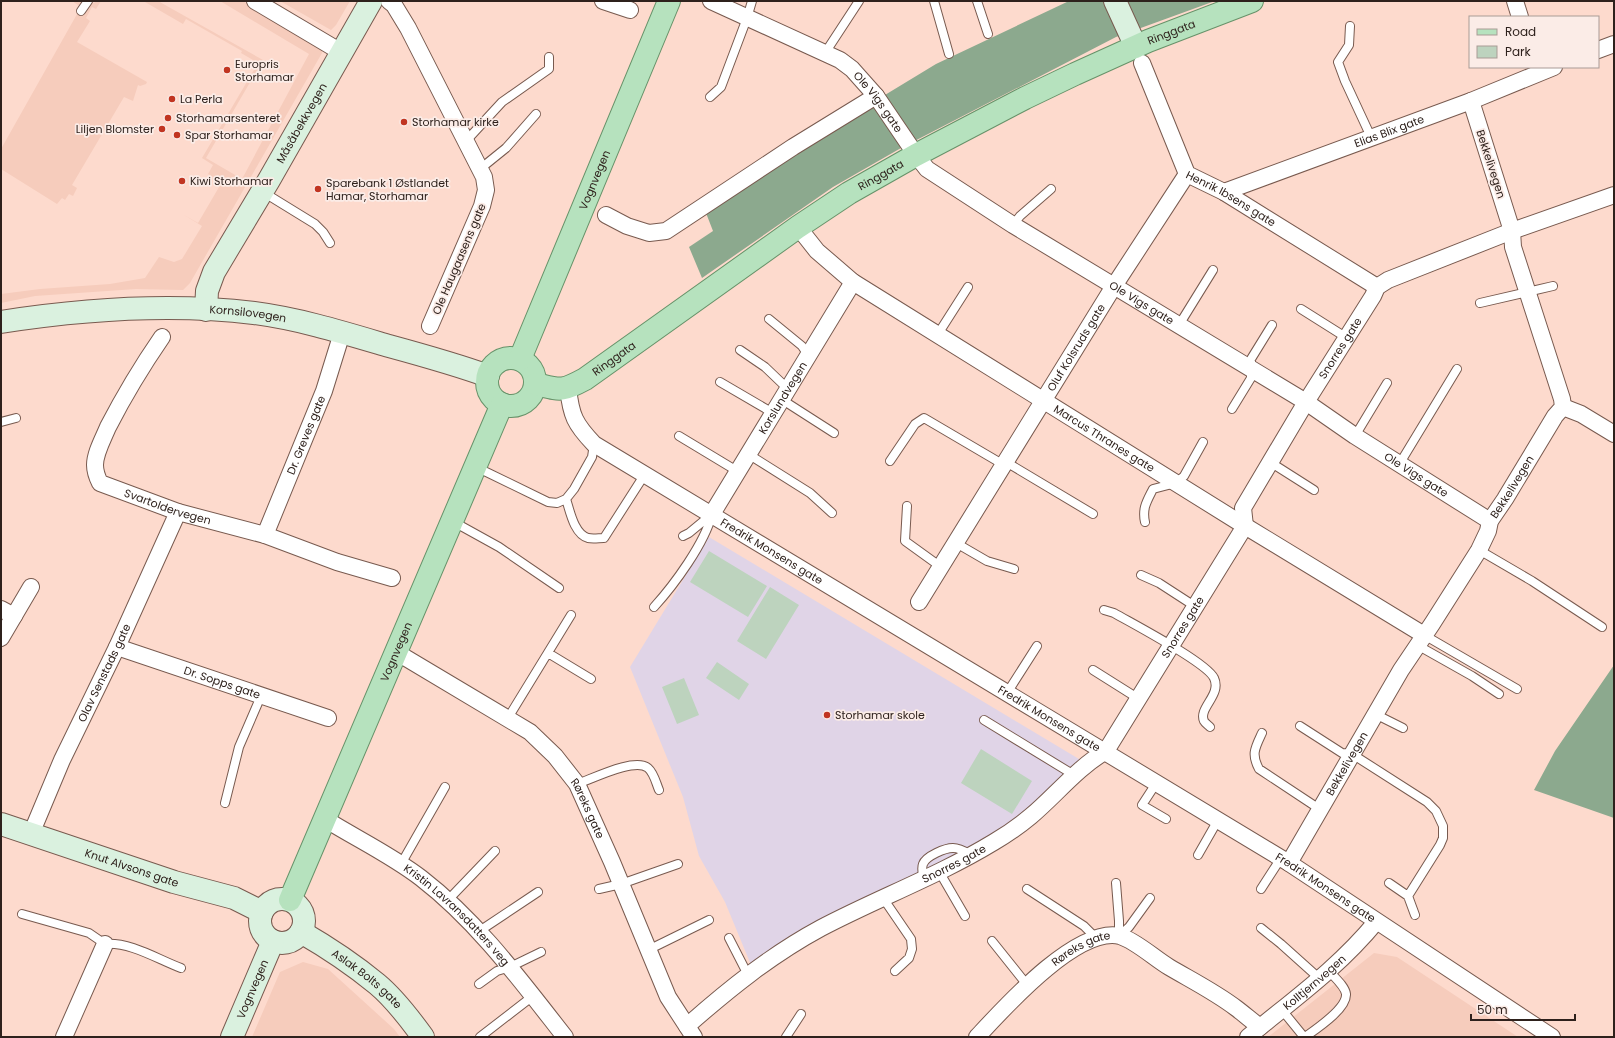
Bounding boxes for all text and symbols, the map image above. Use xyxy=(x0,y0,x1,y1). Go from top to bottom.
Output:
street label: Ringgata xyxy=(1145,16,1198,49)
legend xyxy=(1469,16,1599,68)
text: Road xyxy=(1505,23,1536,40)
text: Park xyxy=(1505,43,1532,60)
place label: Europris Storhamar xyxy=(235,56,294,85)
marker: Europris Storhamar xyxy=(222,65,232,75)
street label: Ole Vigs gate xyxy=(850,68,907,136)
street label: Måsåbekkvegen xyxy=(272,80,331,166)
place label: La Perla xyxy=(180,91,223,107)
marker: La Perla xyxy=(167,94,177,104)
place label: Storhamarsenteret xyxy=(176,110,280,126)
street label: Elias Blix gate xyxy=(1352,111,1426,151)
marker: Storhamarsenteret xyxy=(163,113,173,123)
place label: Storhamar kirke xyxy=(412,114,499,130)
marker: Storhamar kirke xyxy=(399,117,409,127)
place label: Liljen Blomster xyxy=(76,121,154,137)
marker: Liljen Blomster xyxy=(157,124,167,134)
place label: Spar Storhamar xyxy=(185,127,272,143)
street label: Bekkelivegen xyxy=(1472,128,1510,200)
marker: Spar Storhamar xyxy=(172,130,182,140)
street label: Vognvegen xyxy=(575,148,614,212)
street label: Ringgata xyxy=(855,156,907,194)
street label: Henrik Ibsens gate xyxy=(1183,167,1279,230)
place label: Kiwi Storhamar xyxy=(190,173,273,189)
place label: Sparebank 1 Østlandet Hamar, Storhamar xyxy=(326,175,449,204)
marker: Kiwi Storhamar xyxy=(177,176,187,186)
marker: Sparebank 1 Østlandet Hamar, Storhamar xyxy=(313,184,323,194)
street label: Ole Haugaasens gate xyxy=(428,201,490,317)
street label: Ole Vigs gate xyxy=(1106,277,1177,329)
street label: Kornsilovegen xyxy=(209,301,288,326)
street label: Oluf Kolsruds gate xyxy=(1043,301,1109,394)
street label: Snorres gate xyxy=(1315,314,1366,382)
street label: Ringgata xyxy=(589,337,639,380)
street label: Korslundvegen xyxy=(754,359,811,437)
street label: Dr. Greves gate xyxy=(283,393,329,477)
street label: Marcus Thranes gate xyxy=(1051,401,1158,476)
street label: Ole Vigs gate xyxy=(1381,448,1452,501)
street label: Bekkelivegen xyxy=(1486,452,1537,522)
street label: Svartoldervegen xyxy=(122,485,213,528)
street label: Fredrik Monsens gate xyxy=(718,514,826,588)
street label: Snorres gate xyxy=(1157,593,1208,661)
street label: Vognvegen xyxy=(376,619,416,684)
street label: Olav Senstads gate xyxy=(74,621,135,725)
street label: Dr. Sopps gate xyxy=(182,662,263,703)
street label: Fredrik Monsens gate xyxy=(995,681,1104,756)
place label: Storhamar skole xyxy=(835,707,925,723)
marker: Storhamar skole xyxy=(822,710,832,720)
street label: Bekkelivegen xyxy=(1322,729,1372,798)
street label: Røreks gate xyxy=(567,774,609,841)
street label: Snorres gate xyxy=(919,840,989,887)
street label: Knut Alvsons gate xyxy=(83,845,181,891)
street label: Fredrik Monsens gate xyxy=(1272,849,1379,926)
street label: Kristin Lavransdatters veg xyxy=(401,860,513,969)
street label: Røreks gate xyxy=(1048,927,1111,970)
street label: Aslak Bolts gate xyxy=(329,945,406,1012)
street label: Kolltjernvegen xyxy=(1280,951,1349,1014)
street label: Vognvegen xyxy=(233,957,272,1021)
scale bar xyxy=(1471,996,1575,1022)
text: 50 m xyxy=(1477,1001,1508,1018)

